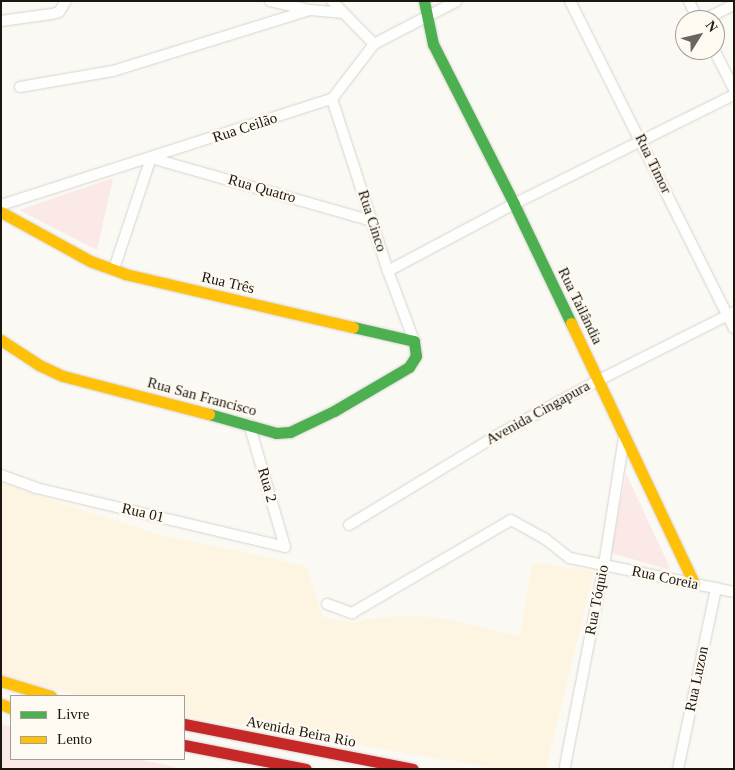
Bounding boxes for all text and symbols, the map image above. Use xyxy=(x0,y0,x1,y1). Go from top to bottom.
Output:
north arrow xyxy=(675,10,725,60)
text: N xyxy=(703,18,721,35)
street label: Rua Ceilão xyxy=(210,109,280,147)
street label: Rua Timor xyxy=(631,131,675,197)
street label: Rua Quatro xyxy=(226,171,298,207)
street label: Rua Cinco xyxy=(354,188,390,254)
street label: Rua Tailândia xyxy=(554,265,606,347)
street label: Rua Três xyxy=(200,268,256,298)
street label: Rua San Francisco xyxy=(145,374,259,420)
street label: Avenida Cingapura xyxy=(483,377,593,449)
street label: Rua 2 xyxy=(253,465,281,505)
street label: Rua 01 xyxy=(120,499,166,527)
street label: Rua Coreia xyxy=(630,562,700,594)
street label: Rua Tóquio xyxy=(581,563,613,637)
street label: Rua Luzon xyxy=(681,645,713,713)
legend xyxy=(10,695,185,760)
text: Livre xyxy=(57,706,89,722)
street label: Avenida Beira Rio xyxy=(245,713,357,751)
text: Lento xyxy=(57,731,92,747)

